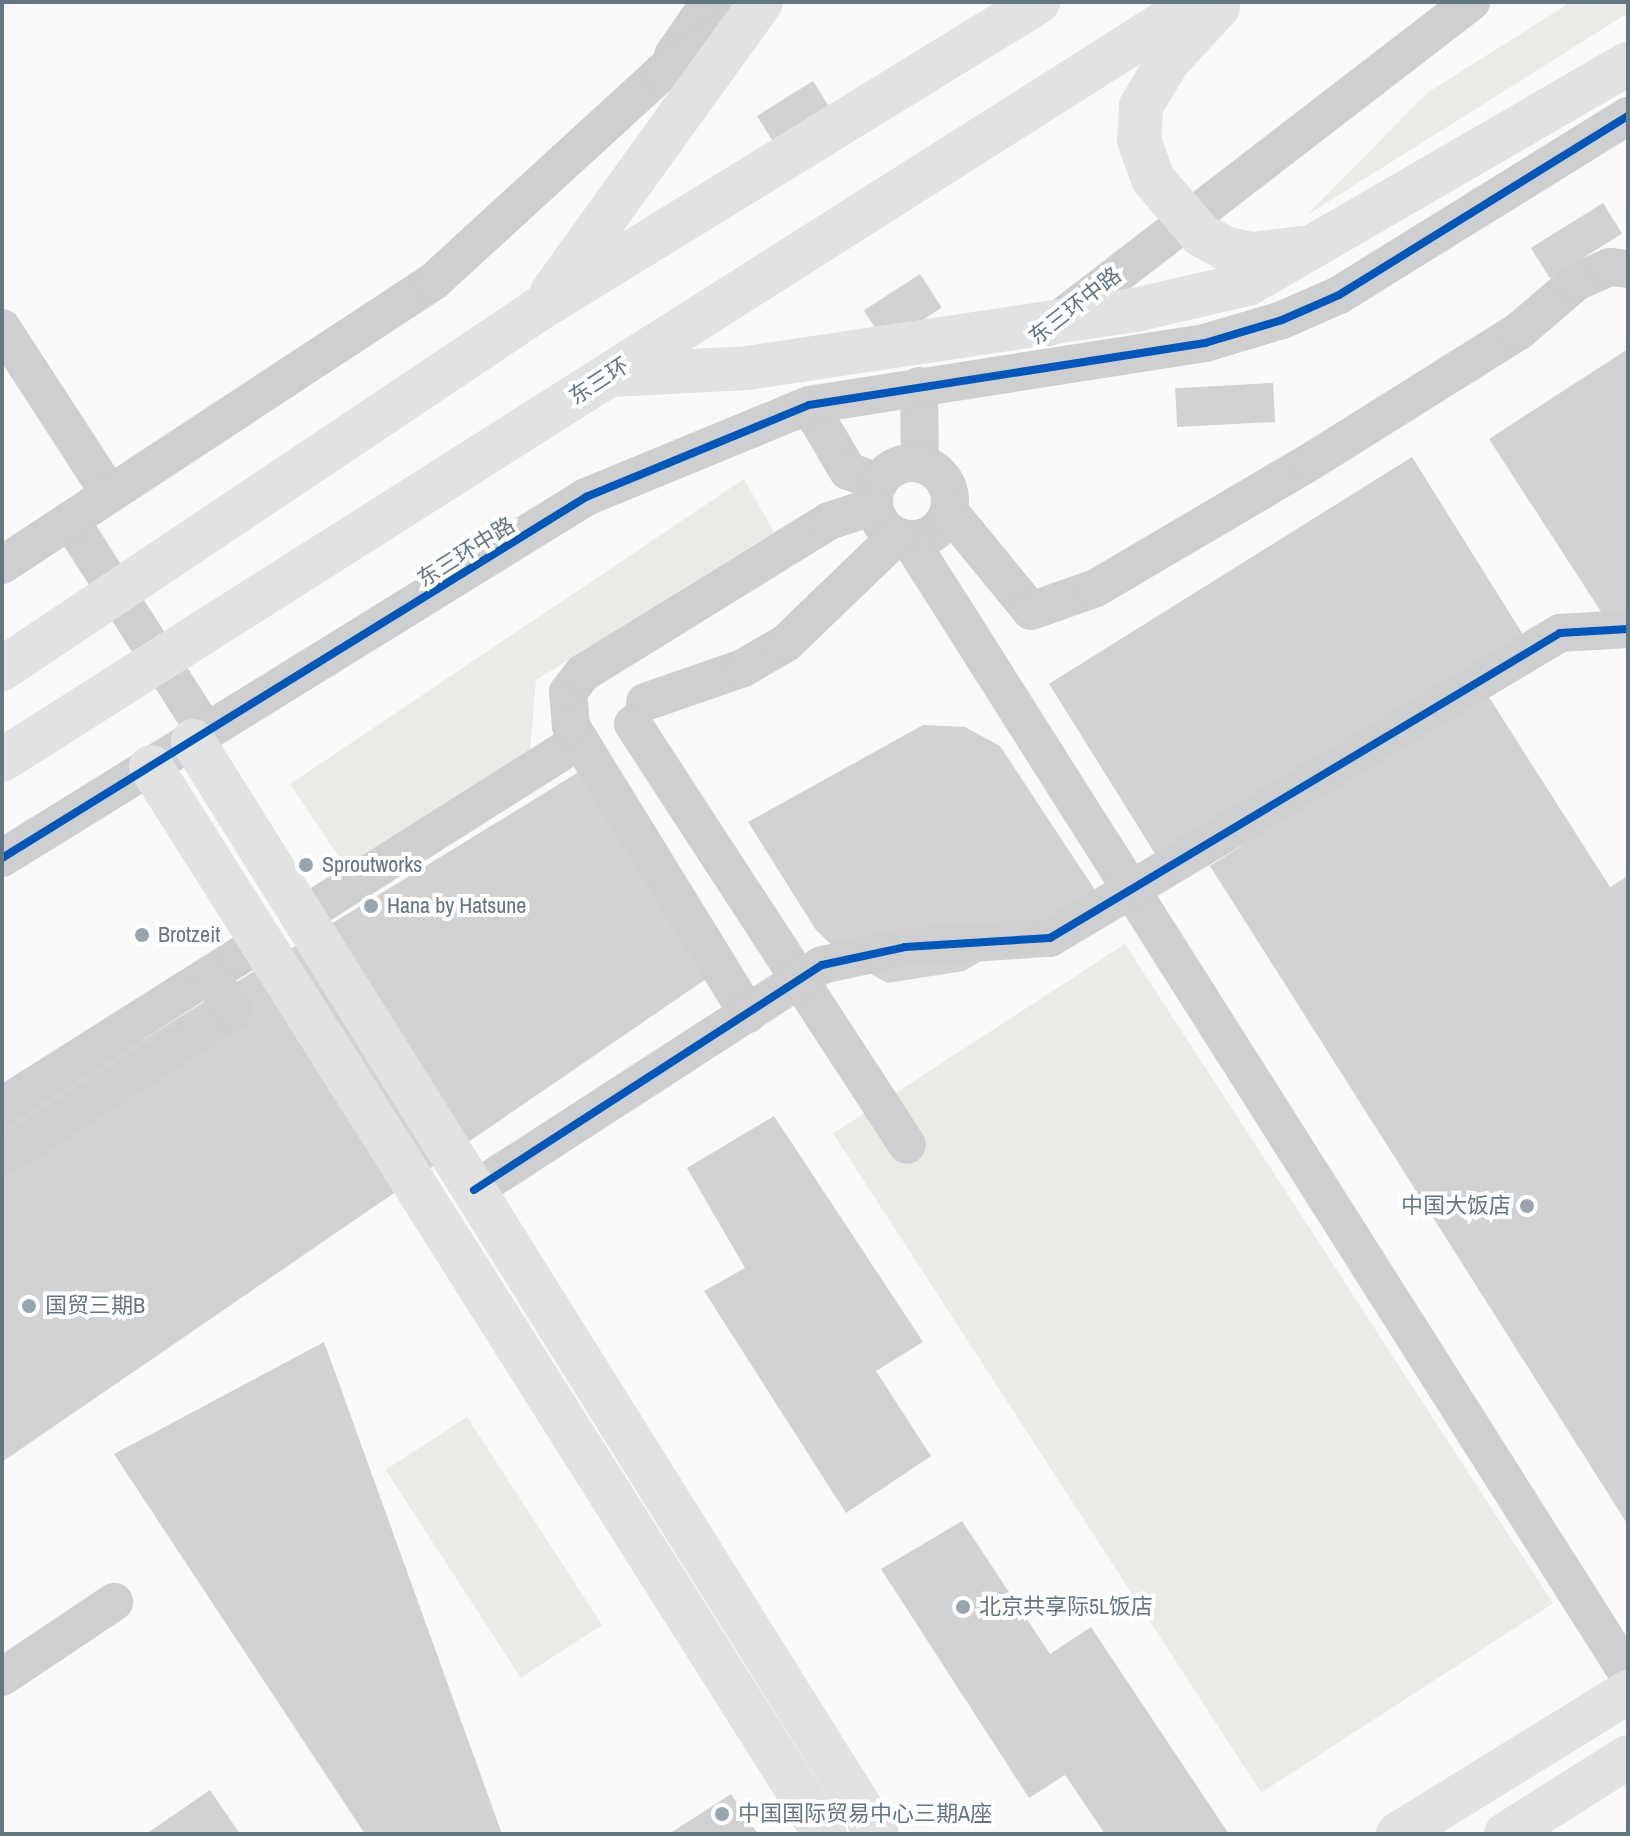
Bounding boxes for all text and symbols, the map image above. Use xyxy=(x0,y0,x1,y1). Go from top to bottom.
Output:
street label: 东三环中路 xyxy=(1024,262,1126,350)
street label: 东三环 xyxy=(564,352,634,410)
street label: 东三环中路 xyxy=(412,512,520,592)
place label: Sproutworks xyxy=(322,852,422,878)
marker: Sproutworks xyxy=(297,856,315,874)
place label: Hana by Hatsune xyxy=(387,893,526,919)
marker: Hana by Hatsune xyxy=(362,897,380,915)
place label: Brotzeit xyxy=(158,922,220,948)
marker: Brotzeit xyxy=(133,926,151,944)
place label: 中国大饭店 xyxy=(1401,1193,1511,1219)
marker: 中国大饭店 xyxy=(1518,1197,1536,1215)
place label: 国贸三期B xyxy=(45,1293,145,1319)
marker: 国贸三期B xyxy=(20,1297,38,1315)
place label: 北京共享际5L饭店 xyxy=(979,1594,1153,1620)
marker: 北京共享际5L饭店 xyxy=(954,1598,972,1616)
place label: 中国国际贸易中心三期A座 xyxy=(738,1801,992,1827)
marker: 中国国际贸易中心三期A座 xyxy=(713,1805,731,1823)

